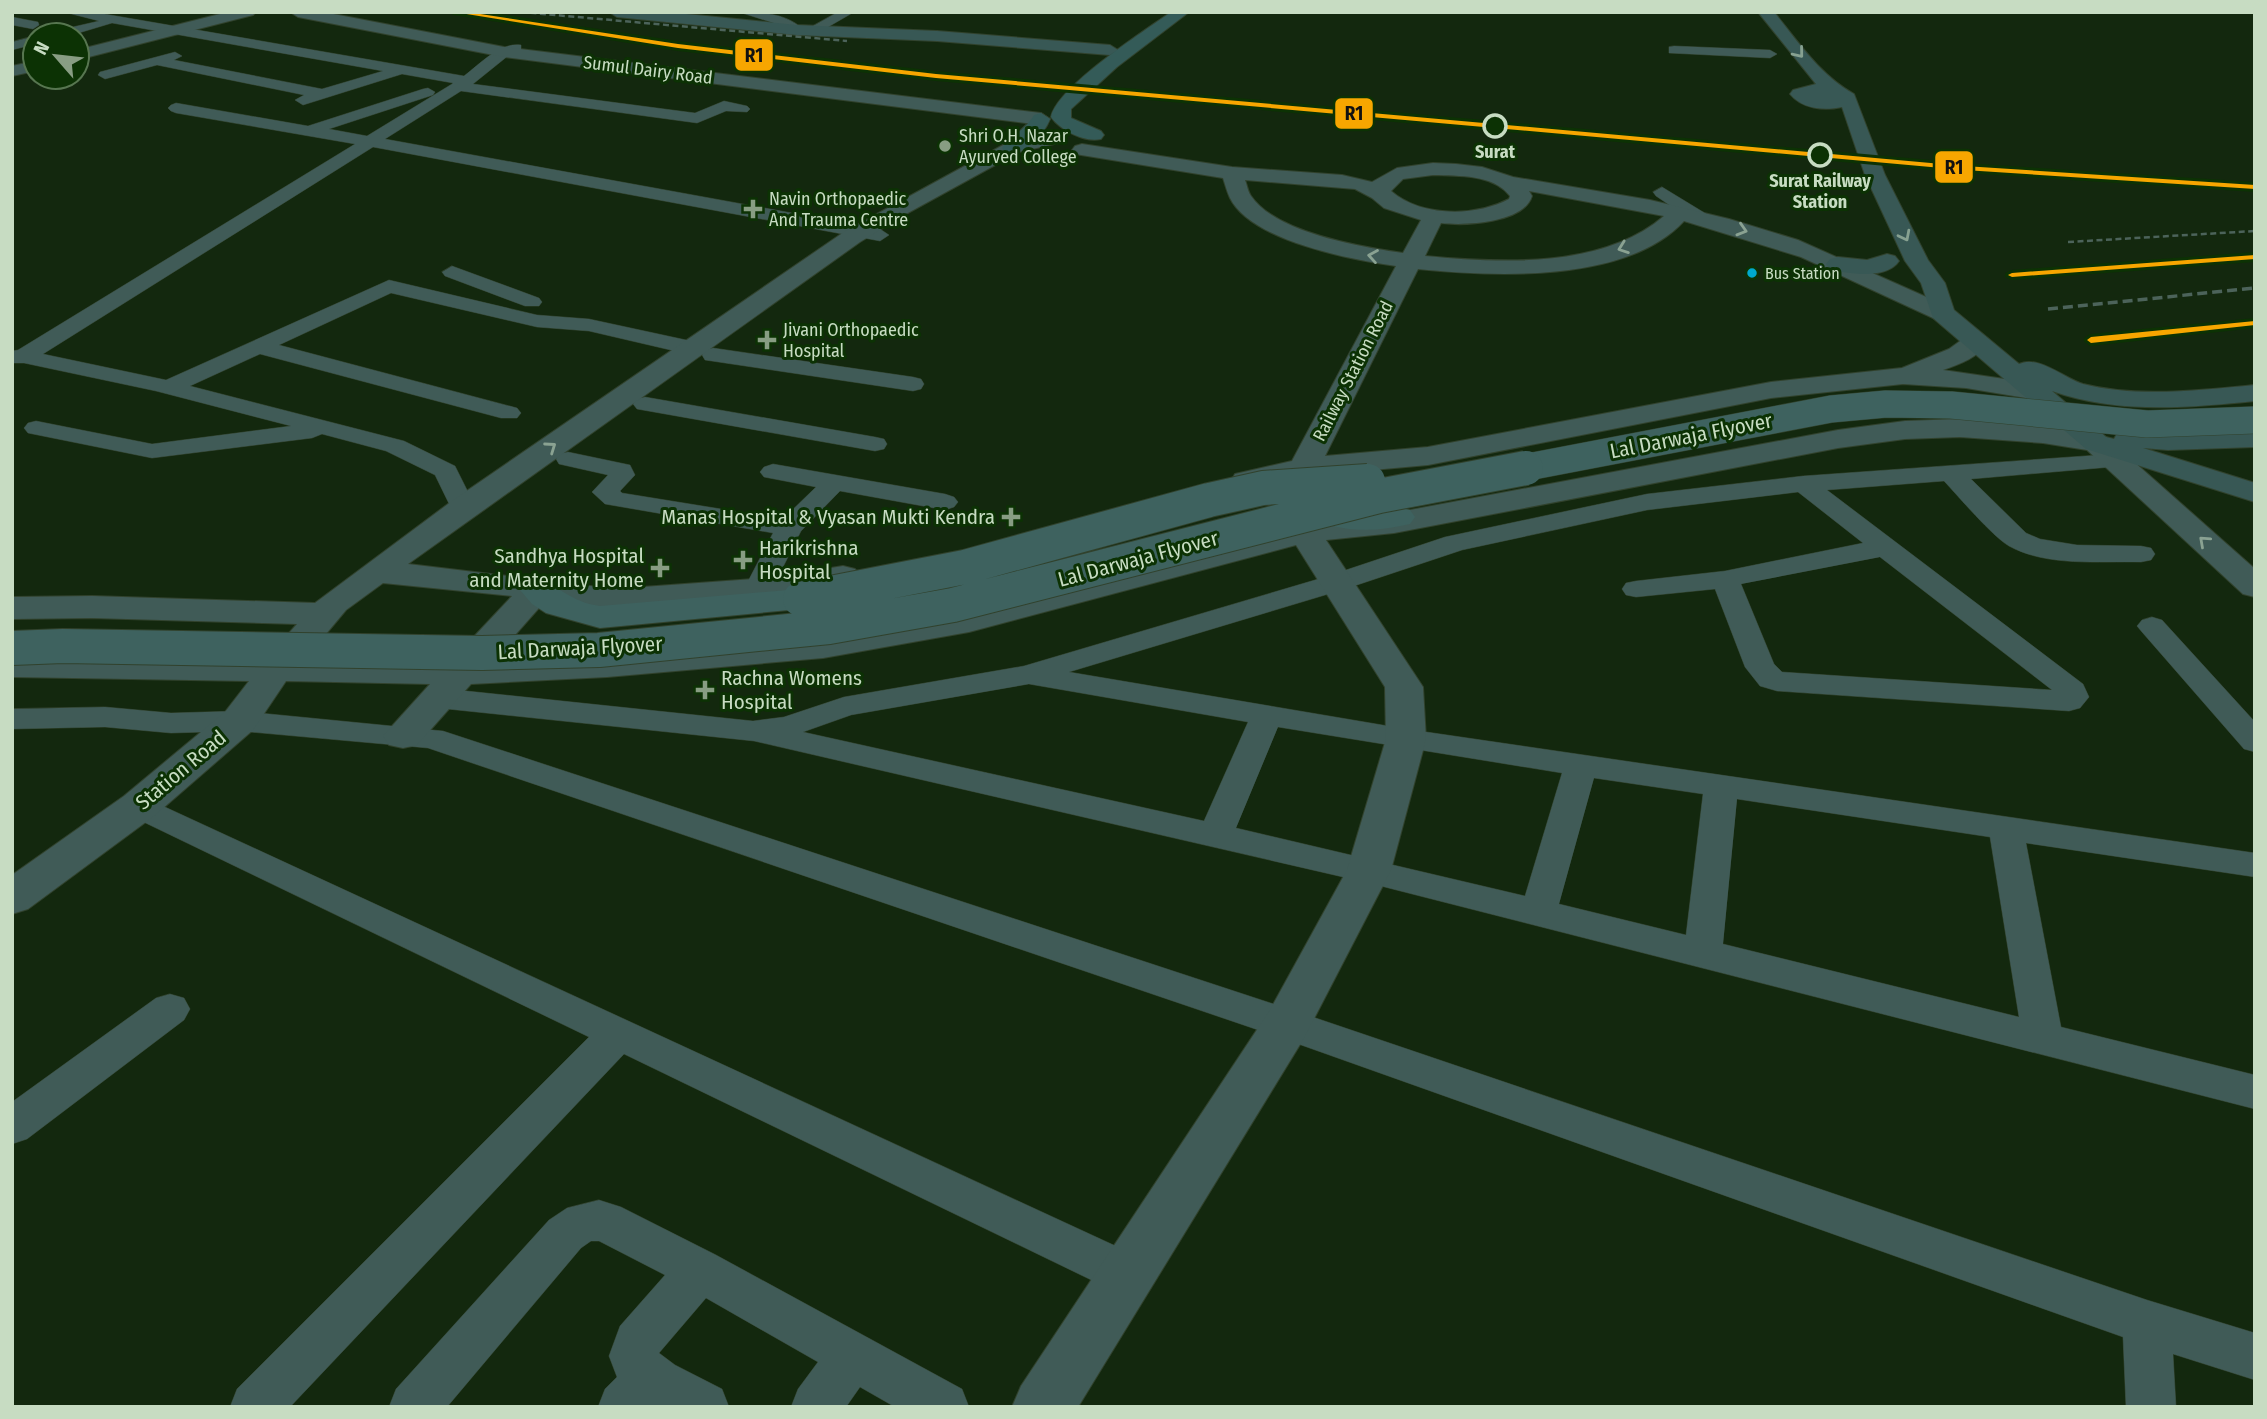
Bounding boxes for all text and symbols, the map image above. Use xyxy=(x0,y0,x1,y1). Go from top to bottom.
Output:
north arrow xyxy=(21,21,91,91)
text: N xyxy=(29,38,54,59)
line badge: R1 xyxy=(734,38,774,72)
text: R1 xyxy=(745,44,763,67)
one-way arrow xyxy=(1791,45,1803,58)
street label: Sumul Dairy Road xyxy=(582,51,714,89)
line badge: R1 xyxy=(1334,97,1374,130)
text: R1 xyxy=(1345,102,1363,125)
marker: Surat xyxy=(1483,114,1507,138)
place label: Shri O.H. Nazar Ayurved College xyxy=(959,125,1077,168)
marker: Shri O.H. Nazar Ayurved College xyxy=(937,138,953,154)
place label: Surat xyxy=(1475,141,1516,163)
marker: Surat Railway Station xyxy=(1808,143,1832,167)
line badge: R1 xyxy=(1934,150,1974,184)
text: R1 xyxy=(1945,156,1963,179)
place label: Surat Railway Station xyxy=(1769,170,1871,213)
place label: Navin Orthopaedic And Trauma Centre xyxy=(769,188,908,231)
marker: Navin Orthopaedic And Trauma Centre xyxy=(743,199,763,219)
one-way arrow xyxy=(1736,222,1748,237)
one-way arrow xyxy=(1896,229,1910,241)
one-way arrow xyxy=(1617,240,1629,254)
one-way arrow xyxy=(1367,249,1379,264)
place label: Bus Station xyxy=(1765,264,1840,283)
marker: Bus Station xyxy=(1745,266,1759,280)
street label: Railway Station Road xyxy=(1308,297,1398,445)
place label: Jivani Orthopaedic Hospital xyxy=(783,319,919,362)
marker: Jivani Orthopaedic Hospital xyxy=(757,330,777,350)
street label: Lal Darwaja Flyover xyxy=(1608,407,1775,464)
one-way arrow xyxy=(543,443,556,455)
place label: Manas Hospital & Vyasan Mukti Kendra xyxy=(661,504,995,530)
marker: Manas Hospital & Vyasan Mukti Kendra xyxy=(1001,507,1021,527)
street label: Lal Darwaja Flyover xyxy=(1055,525,1222,593)
place label: Harikrishna Hospital xyxy=(759,535,858,585)
one-way arrow xyxy=(2199,537,2212,550)
place label: Sandhya Hospital and Maternity Home xyxy=(469,543,644,593)
marker: Harikrishna Hospital xyxy=(733,550,753,570)
marker: Sandhya Hospital and Maternity Home xyxy=(650,558,670,578)
street label: Lal Darwaja Flyover xyxy=(497,631,664,665)
place label: Rachna Womens Hospital xyxy=(721,665,862,715)
marker: Rachna Womens Hospital xyxy=(695,680,715,700)
street label: Station Road xyxy=(130,725,232,815)

